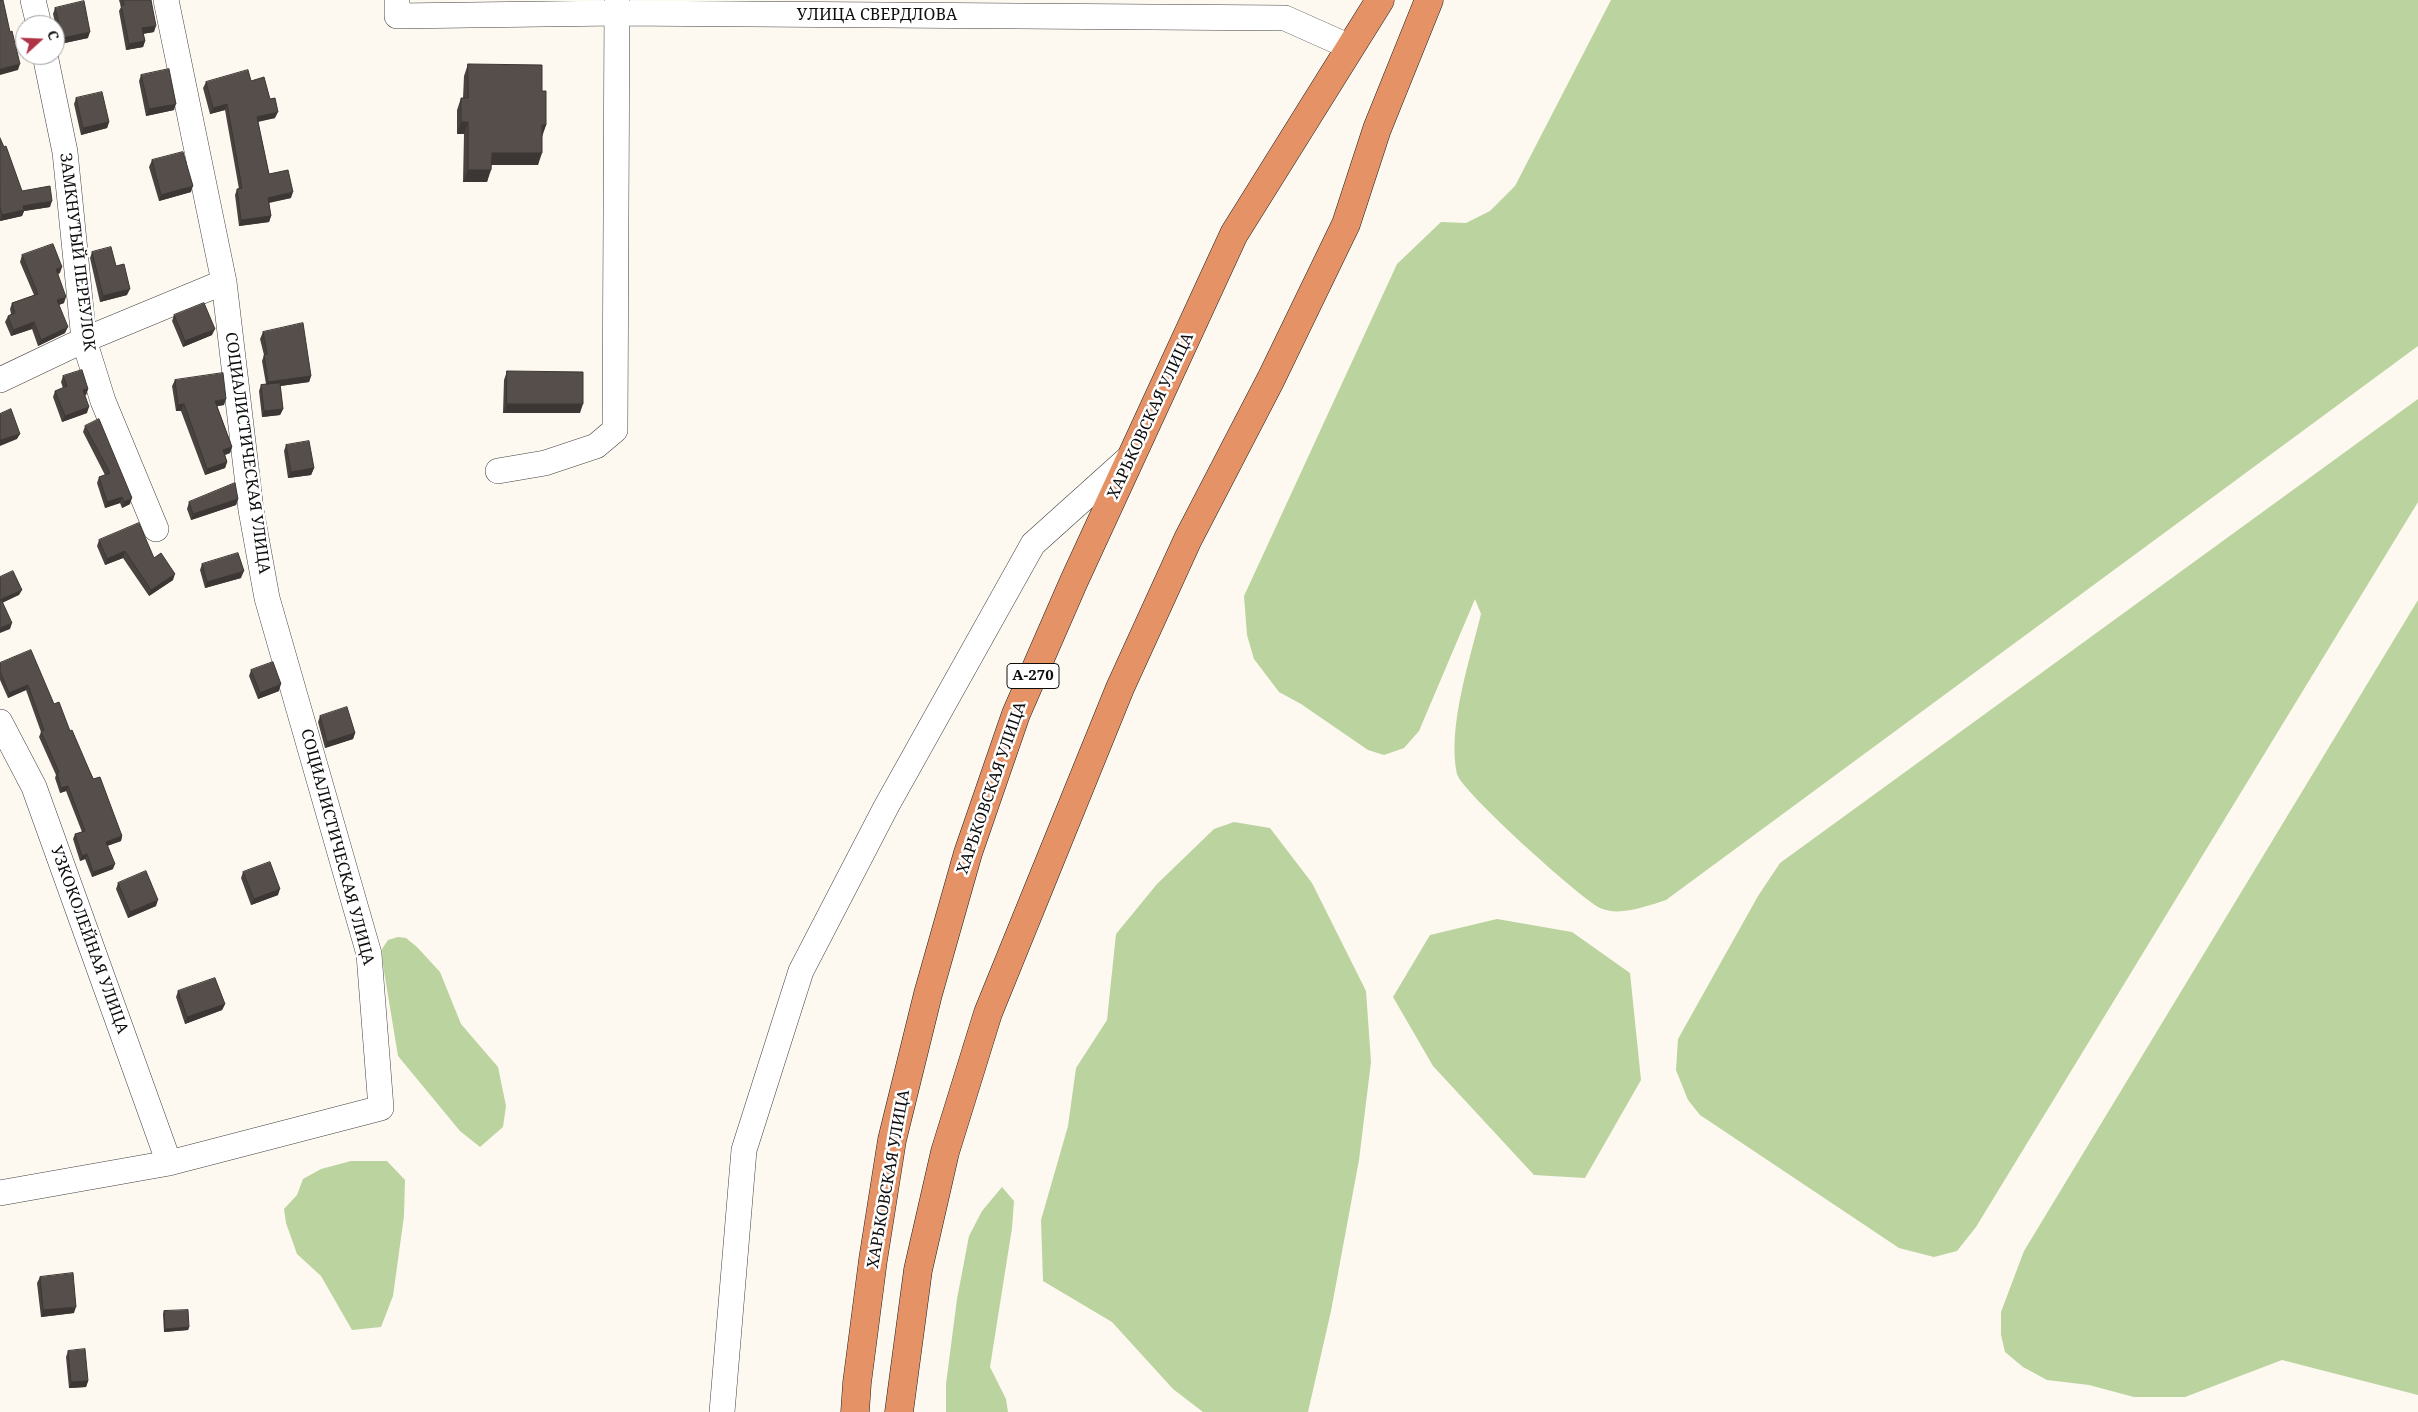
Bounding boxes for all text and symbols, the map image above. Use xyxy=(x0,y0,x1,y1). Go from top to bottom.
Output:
street label: УЛИЦА СВЕРДЛОВА xyxy=(797,5,957,25)
north arrow xyxy=(15,15,65,65)
text: С xyxy=(43,27,64,43)
street label: ЗАМКНУТЫЙ ПЕРЕУЛОК xyxy=(55,152,99,352)
street label: ХАРЬКОВСКАЯ УЛИЦА xyxy=(1104,330,1198,502)
street label: СОЦИАЛИСТИЧЕСКАЯ УЛИЦА xyxy=(221,331,273,575)
road number: А-270 xyxy=(1007,664,1059,688)
street label: ХАРЬКОВСКАЯ УЛИЦА xyxy=(953,699,1031,877)
street label: СОЦИАЛИСТИЧЕСКАЯ УЛИЦА xyxy=(296,727,378,967)
street label: УЗКОКОЛЕЙНАЯ УЛИЦА xyxy=(46,843,132,1037)
street label: ХАРЬКОВСКАЯ УЛИЦА xyxy=(864,1088,914,1270)

